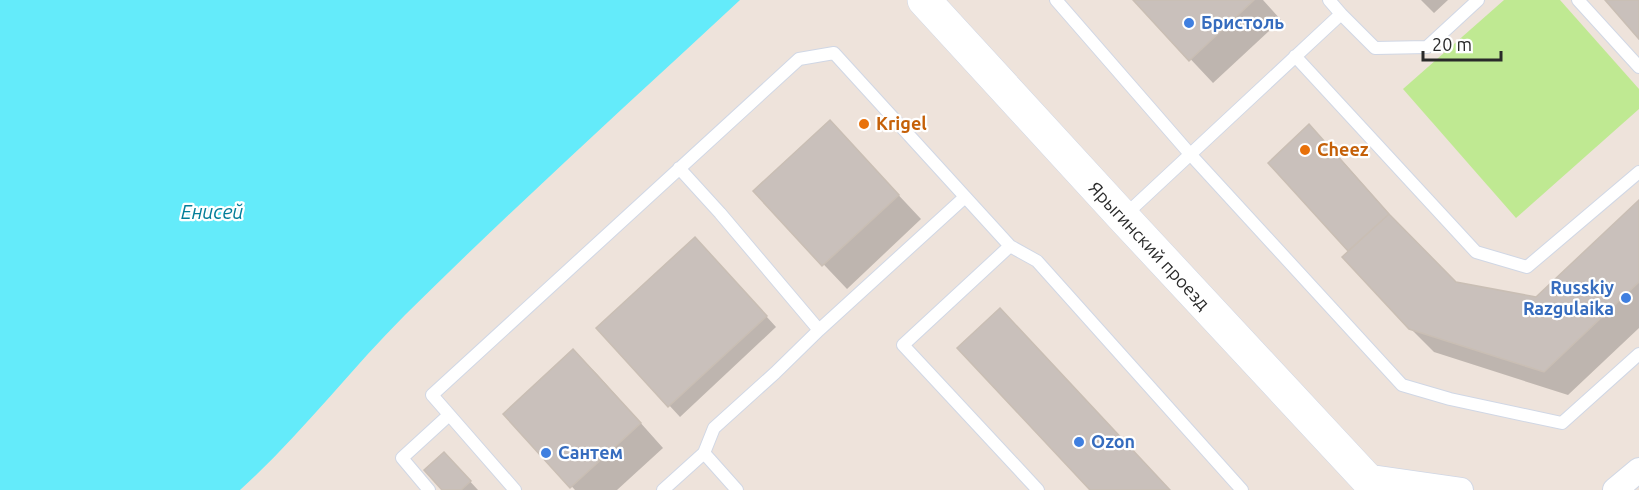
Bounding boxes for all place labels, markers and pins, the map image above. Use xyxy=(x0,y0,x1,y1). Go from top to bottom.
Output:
place label: Бристоль xyxy=(1201,12,1284,32)
marker: Бристоль xyxy=(1182,16,1196,30)
place label: Krigel xyxy=(876,113,927,133)
marker: Krigel xyxy=(857,117,871,131)
place label: Cheez xyxy=(1317,139,1369,159)
marker: Cheez xyxy=(1298,143,1312,157)
place label: Russkiy Razgulaika xyxy=(1523,277,1614,318)
marker: Russkiy Razgulaika xyxy=(1619,291,1633,305)
place label: Ozon xyxy=(1091,431,1135,451)
marker: Ozon xyxy=(1072,435,1086,449)
place label: Сантем xyxy=(558,442,623,462)
marker: Сантем xyxy=(539,446,553,460)

